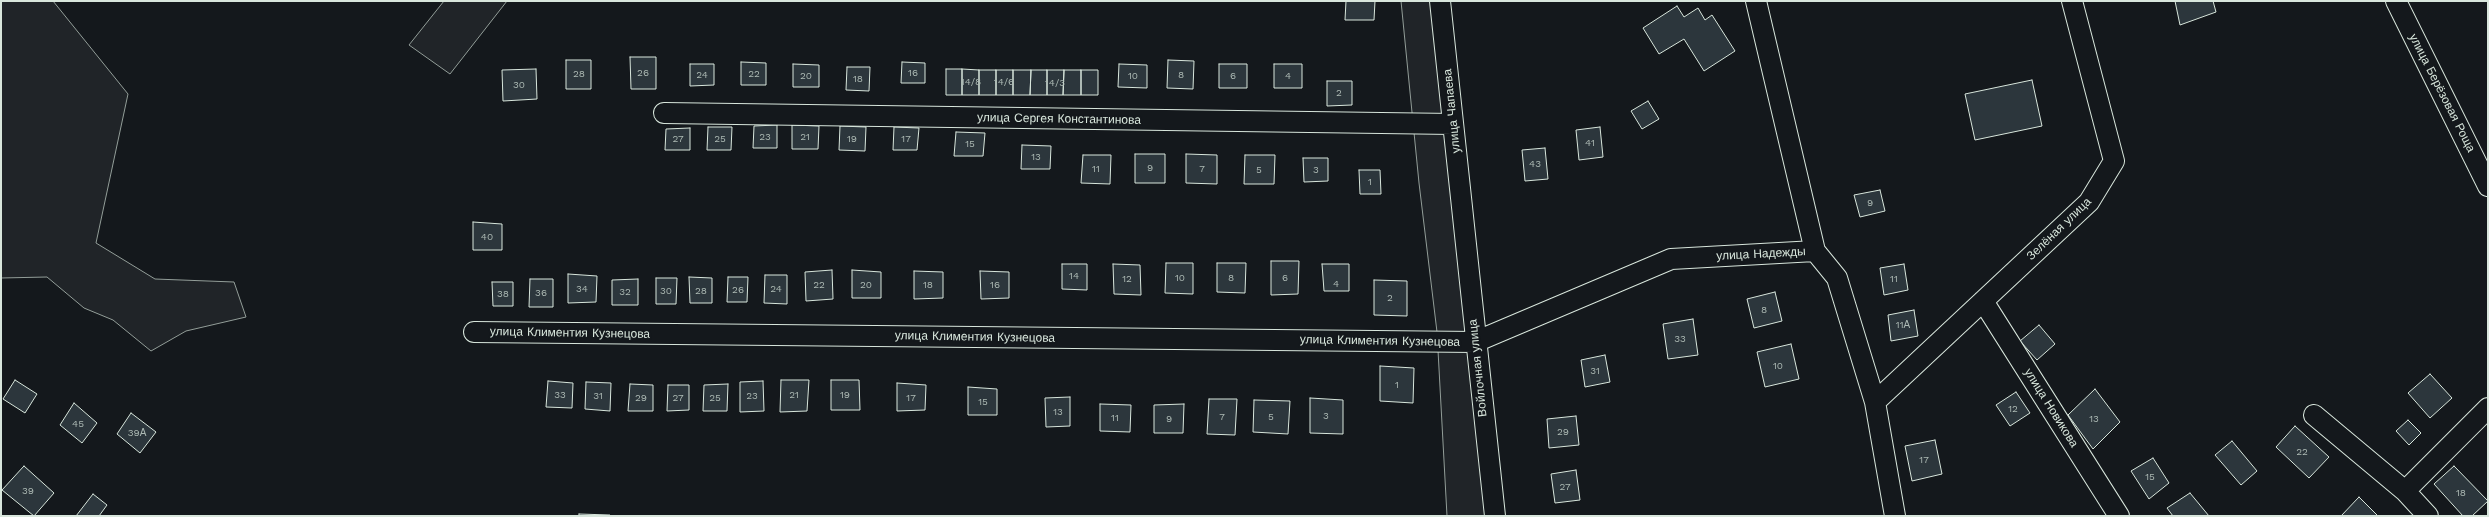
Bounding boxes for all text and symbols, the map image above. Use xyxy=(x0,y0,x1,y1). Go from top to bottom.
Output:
street label: улица Берёзовая Роща xyxy=(2406,31,2478,155)
house number: 26 xyxy=(637,67,649,79)
house number: 16 xyxy=(908,67,918,79)
house number: 28 xyxy=(573,68,585,80)
house number: 22 xyxy=(748,68,760,80)
street label: улица Чапаева xyxy=(1440,68,1464,154)
house number: 24 xyxy=(696,69,708,81)
house number: 8 xyxy=(1178,69,1184,81)
house number: 20 xyxy=(800,70,812,82)
house number: 10 xyxy=(1128,70,1138,82)
house number: 6 xyxy=(1230,70,1236,82)
house number: 4 xyxy=(1285,70,1291,82)
house number: 18 xyxy=(853,73,863,85)
house number: 14/8 xyxy=(961,76,981,88)
house number: 14/6 xyxy=(994,76,1014,88)
house number: 14/3 xyxy=(1045,77,1065,89)
house number: 30 xyxy=(513,79,525,91)
house number: 2 xyxy=(1336,87,1342,99)
street label: улица Сергея Константинова xyxy=(977,110,1141,128)
house number: 23 xyxy=(759,131,771,143)
house number: 21 xyxy=(800,131,810,143)
house number: 27 xyxy=(672,133,684,145)
house number: 25 xyxy=(714,133,726,145)
house number: 19 xyxy=(847,133,857,145)
house number: 17 xyxy=(901,133,911,145)
house number: 41 xyxy=(1585,137,1595,149)
house number: 15 xyxy=(965,138,975,150)
house number: 13 xyxy=(1031,151,1041,163)
house number: 43 xyxy=(1529,158,1541,170)
house number: 9 xyxy=(1147,162,1153,174)
house number: 11 xyxy=(1092,163,1100,175)
house number: 7 xyxy=(1199,163,1205,175)
house number: 5 xyxy=(1256,164,1262,176)
house number: 3 xyxy=(1313,164,1319,176)
house number: 1 xyxy=(1368,176,1372,188)
street label: Зелёная улица xyxy=(2024,195,2094,263)
house number: 9 xyxy=(1867,197,1873,209)
house number: 40 xyxy=(481,231,493,243)
street label: улица Надежды xyxy=(1716,244,1806,264)
house number: 14 xyxy=(1069,270,1079,282)
house number: 10 xyxy=(1175,272,1185,284)
house number: 8 xyxy=(1228,272,1234,284)
house number: 6 xyxy=(1282,272,1288,284)
house number: 12 xyxy=(1122,273,1132,285)
house number: 11 xyxy=(1890,273,1898,285)
house number: 4 xyxy=(1333,278,1339,290)
house number: 22 xyxy=(813,279,825,291)
house number: 20 xyxy=(860,279,872,291)
house number: 18 xyxy=(923,279,933,291)
house number: 16 xyxy=(990,279,1000,291)
house number: 34 xyxy=(576,283,588,295)
house number: 24 xyxy=(770,283,782,295)
house number: 26 xyxy=(732,284,744,296)
house number: 30 xyxy=(660,285,672,297)
house number: 28 xyxy=(695,285,707,297)
house number: 32 xyxy=(619,286,631,298)
house number: 36 xyxy=(535,287,547,299)
house number: 38 xyxy=(497,288,509,300)
house number: 2 xyxy=(1387,292,1393,304)
house number: 8 xyxy=(1761,304,1767,316)
street label: Войлочная улица xyxy=(1466,318,1490,418)
house number: 11А xyxy=(1896,319,1910,331)
street label: улица Климентия Кузнецова xyxy=(490,324,650,342)
street label: улица Климентия Кузнецова xyxy=(895,328,1055,346)
street label: улица Климентия Кузнецова xyxy=(1300,332,1460,350)
house number: 33 xyxy=(1674,333,1686,345)
house number: 10 xyxy=(1773,360,1783,372)
house number: 31 xyxy=(1590,365,1600,377)
street label: улица Новикова xyxy=(2021,366,2081,450)
house number: 1 xyxy=(1395,379,1399,391)
house number: 33 xyxy=(554,389,566,401)
house number: 21 xyxy=(789,389,799,401)
house number: 19 xyxy=(840,389,850,401)
house number: 31 xyxy=(593,390,603,402)
house number: 23 xyxy=(746,390,758,402)
house number: 29 xyxy=(635,392,647,404)
house number: 27 xyxy=(672,392,684,404)
house number: 25 xyxy=(709,392,721,404)
house number: 17 xyxy=(906,392,916,404)
house number: 15 xyxy=(978,396,988,408)
house number: 12 xyxy=(2008,403,2018,415)
house number: 13 xyxy=(1053,406,1063,418)
house number: 3 xyxy=(1323,410,1329,422)
house number: 7 xyxy=(1219,411,1225,423)
house number: 5 xyxy=(1268,411,1274,423)
house number: 11 xyxy=(1111,412,1119,424)
house number: 9 xyxy=(1166,413,1172,425)
house number: 13 xyxy=(2089,413,2099,425)
house number: 45 xyxy=(72,418,84,430)
house number: 29 xyxy=(1557,426,1569,438)
house number: 39А xyxy=(128,427,146,439)
house number: 22 xyxy=(2296,446,2308,458)
house number: 17 xyxy=(1919,454,1929,466)
house number: 15 xyxy=(2145,471,2155,483)
house number: 27 xyxy=(1559,481,1571,493)
house number: 39 xyxy=(22,485,34,497)
house number: 18 xyxy=(2456,487,2466,499)

